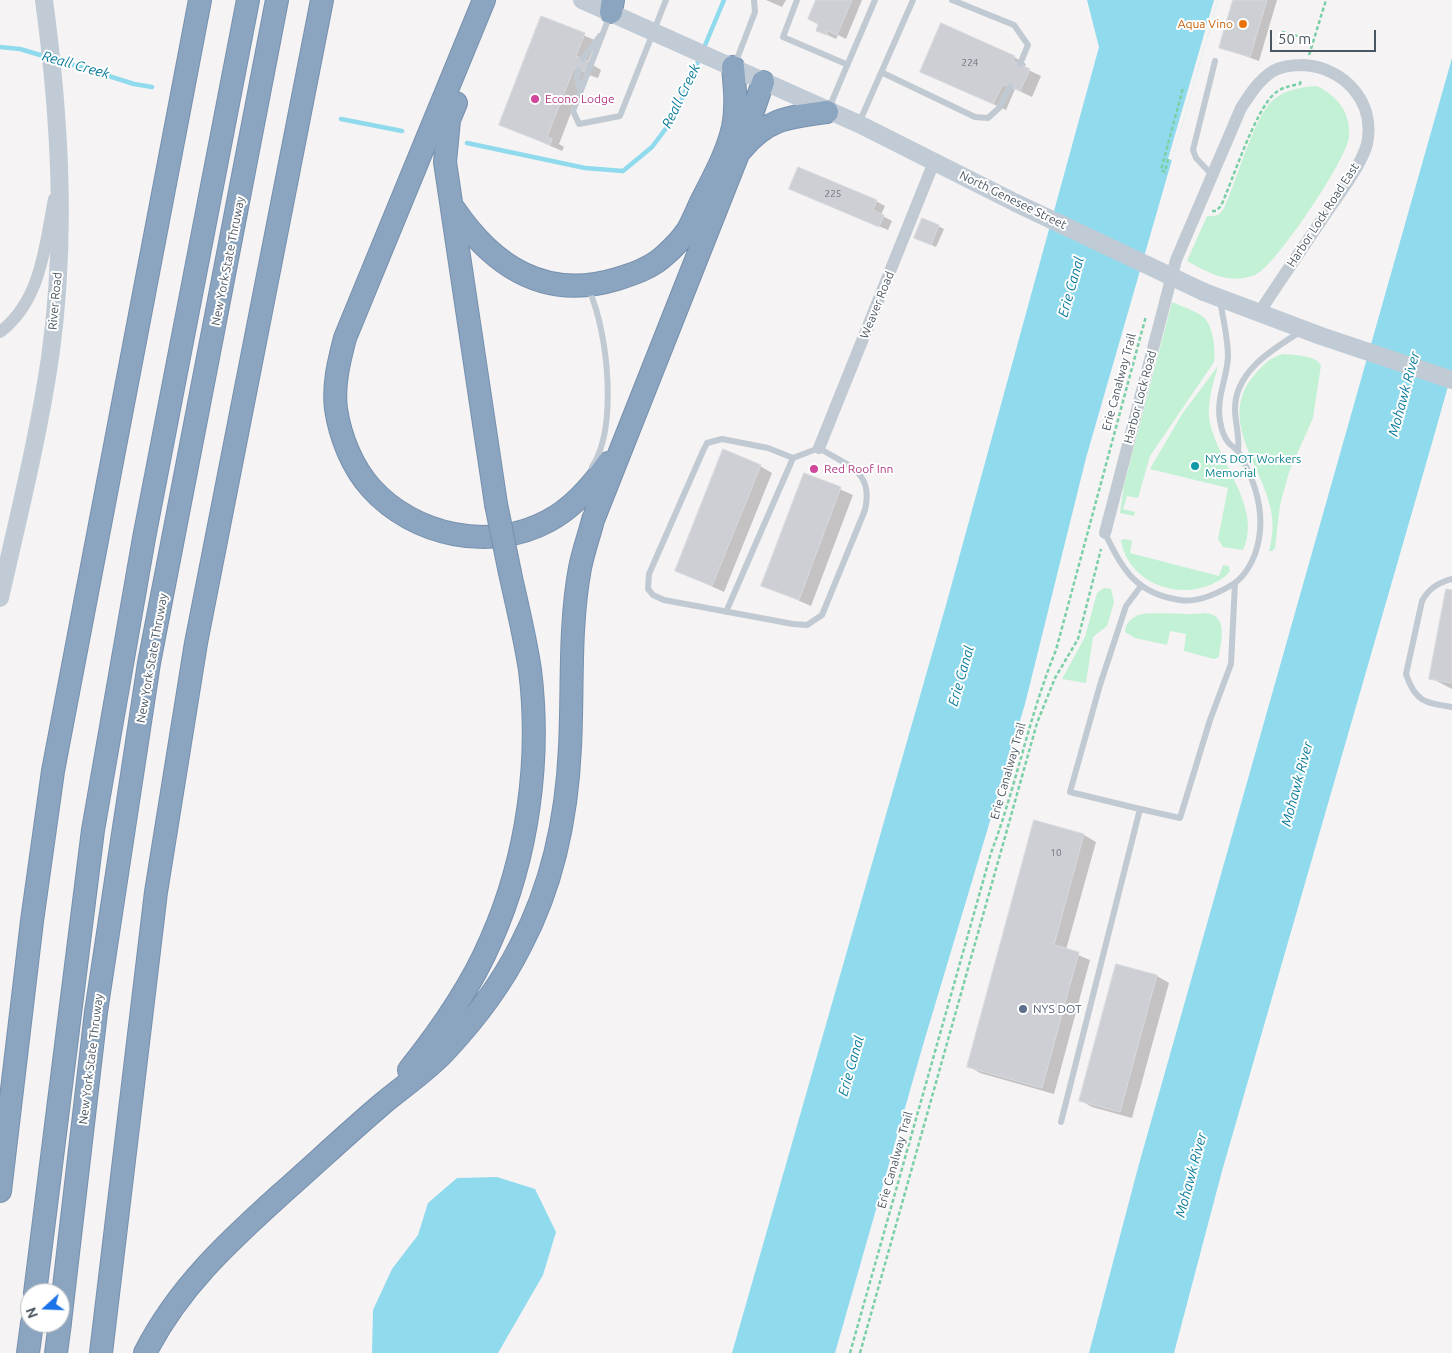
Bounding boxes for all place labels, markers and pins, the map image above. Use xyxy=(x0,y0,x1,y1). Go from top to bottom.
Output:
place label: Aqua Vino xyxy=(1178,17,1233,31)
marker: Aqua Vino xyxy=(1237,18,1249,30)
place label: Econo Lodge xyxy=(545,92,615,106)
marker: Econo Lodge xyxy=(529,93,541,105)
place label: NYS DOT Workers Memorial xyxy=(1205,452,1301,480)
marker: NYS DOT Workers Memorial xyxy=(1189,460,1201,472)
place label: Red Roof Inn xyxy=(824,462,893,476)
marker: Red Roof Inn xyxy=(808,463,820,475)
place label: NYS DOT xyxy=(1033,1002,1082,1016)
marker: NYS DOT xyxy=(1017,1003,1029,1015)

